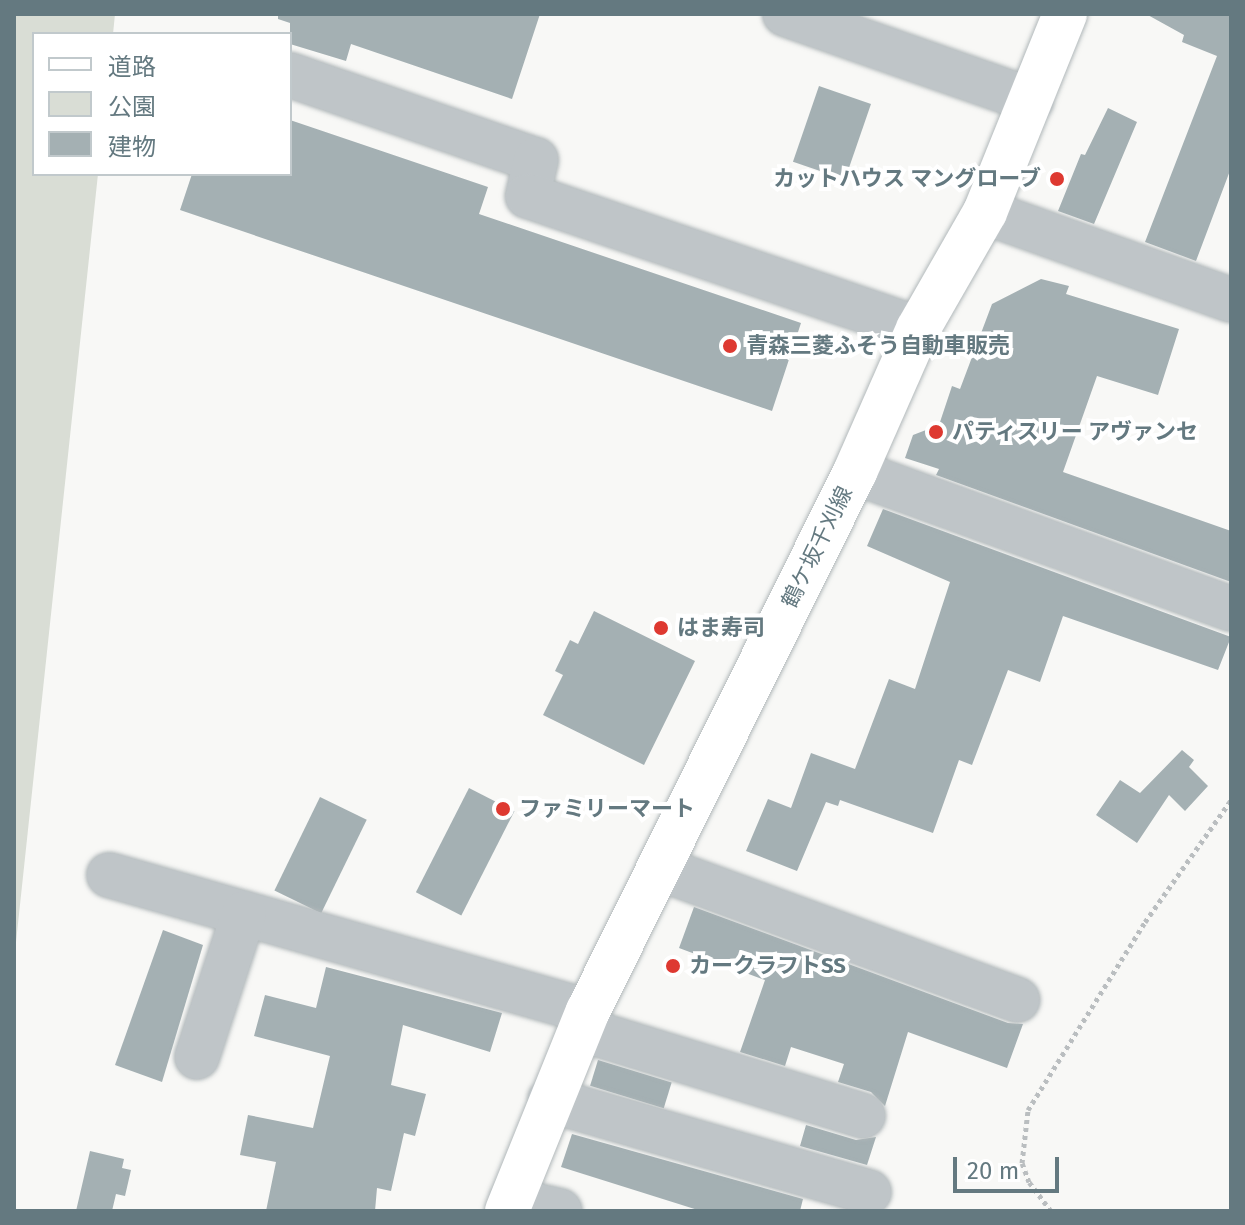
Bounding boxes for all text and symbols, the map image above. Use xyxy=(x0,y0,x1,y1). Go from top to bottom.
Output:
legend xyxy=(32,32,292,176)
text: 道路 xyxy=(108,53,156,81)
text: 公園 xyxy=(108,93,156,121)
text: 建物 xyxy=(108,133,156,161)
place label: カットハウス マングローブ xyxy=(772,166,1041,192)
marker: カットハウス マングローブ xyxy=(1048,170,1066,188)
place label: 青森三菱ふそう自動車販売 xyxy=(746,333,1010,359)
marker: 青森三菱ふそう自動車販売 xyxy=(721,337,739,355)
place label: パティスリー アヴァンセ xyxy=(952,419,1199,445)
marker: パティスリー アヴァンセ xyxy=(927,423,945,441)
street label: 鶴ケ坂千刈線 xyxy=(776,482,858,612)
place label: はま寿司 xyxy=(677,615,765,641)
marker: はま寿司 xyxy=(652,619,670,637)
place label: ファミリーマート xyxy=(519,796,695,822)
marker: ファミリーマート xyxy=(494,800,512,818)
place label: カークラフトSS xyxy=(689,953,846,979)
marker: カークラフトSS xyxy=(664,957,682,975)
scale bar xyxy=(957,1141,1063,1191)
text: 20 m xyxy=(967,1157,1019,1185)

